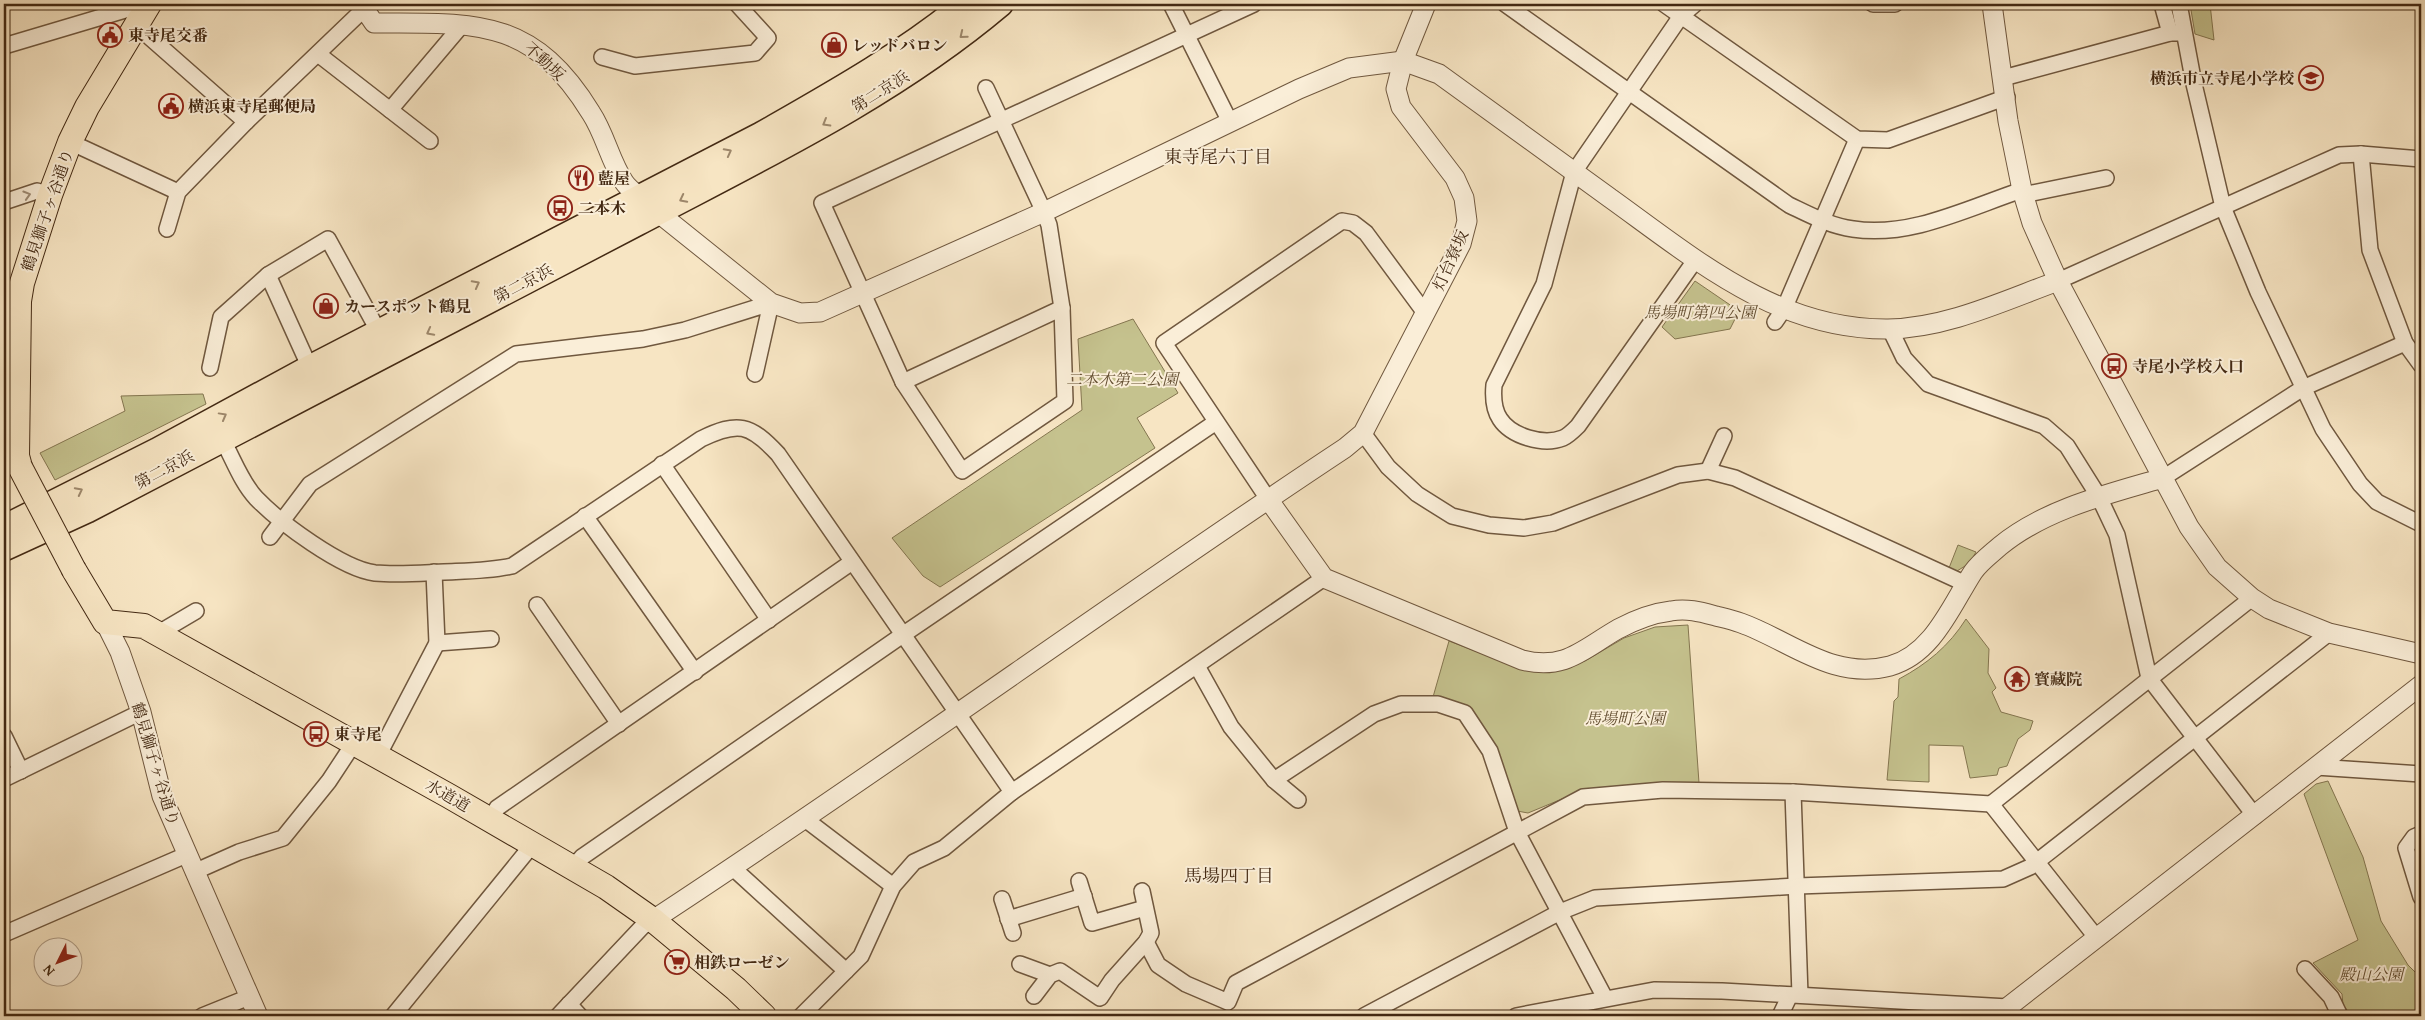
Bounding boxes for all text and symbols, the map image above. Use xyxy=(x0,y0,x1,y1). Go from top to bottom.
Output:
public building icon: 東寺尾交番 xyxy=(97,22,123,48)
place label: 東寺尾交番 xyxy=(128,23,208,47)
one-way arrow xyxy=(959,30,968,39)
shop icon: レッドバロン xyxy=(821,32,847,58)
place label: レッドバロン xyxy=(852,33,948,57)
street label: 不動坂 xyxy=(519,36,571,86)
street label: 第二京浜 xyxy=(846,64,914,118)
school or university icon: 横浜市立寺尾小学校 xyxy=(2298,65,2324,91)
place label: 横浜市立寺尾小学校 xyxy=(2150,66,2295,90)
public building icon: 横浜東寺尾郵便局 xyxy=(158,93,184,119)
place label: 横浜東寺尾郵便局 xyxy=(188,94,316,118)
one-way arrow xyxy=(822,117,831,127)
district label: 東寺尾六丁目 xyxy=(1164,143,1272,170)
street label: 鶴見獅子ヶ谷通り xyxy=(15,146,79,274)
one-way arrow xyxy=(723,148,732,158)
restaurant icon: 藍屋 xyxy=(568,165,594,191)
place label: 藍屋 xyxy=(598,166,630,190)
one-way arrow xyxy=(22,190,30,200)
one-way arrow xyxy=(679,193,688,203)
bus stop icon: 二本木 xyxy=(547,195,573,221)
place label: 二本木 xyxy=(578,196,626,220)
street label: 灯台寮坂 xyxy=(1426,226,1474,294)
street label: 第二京浜 xyxy=(489,257,557,309)
one-way arrow xyxy=(470,280,479,290)
shop icon: カースポット鶴見 xyxy=(313,293,339,319)
place label: カースポット鶴見 xyxy=(344,294,471,318)
park label: 馬場町第四公園 xyxy=(1644,300,1759,324)
one-way arrow xyxy=(427,326,436,336)
bus stop icon: 寺尾小学校入口 xyxy=(2101,353,2127,379)
place label: 寺尾小学校入口 xyxy=(2132,354,2244,378)
park label: 二本木第二公園 xyxy=(1066,367,1181,391)
one-way arrow xyxy=(218,412,227,422)
street label: 第二京浜 xyxy=(130,443,198,495)
one-way arrow xyxy=(74,487,83,497)
temple icon: 寳藏院 xyxy=(2004,666,2030,692)
place label: 寳藏院 xyxy=(2034,667,2082,691)
street label: 鶴見獅子ヶ谷通り xyxy=(126,699,186,829)
park label: 馬場町公園 xyxy=(1585,706,1668,730)
bus stop icon: 東寺尾 xyxy=(303,721,329,747)
place label: 東寺尾 xyxy=(334,722,382,746)
street label: 水道道 xyxy=(421,773,475,817)
district label: 馬場四丁目 xyxy=(1184,862,1274,889)
north arrow xyxy=(32,938,82,988)
supermarket icon: 相鉄ローゼン xyxy=(664,949,690,975)
place label: 相鉄ローゼン xyxy=(694,950,790,974)
text: N xyxy=(37,960,59,981)
park label: 殿山公園 xyxy=(2339,962,2406,986)

